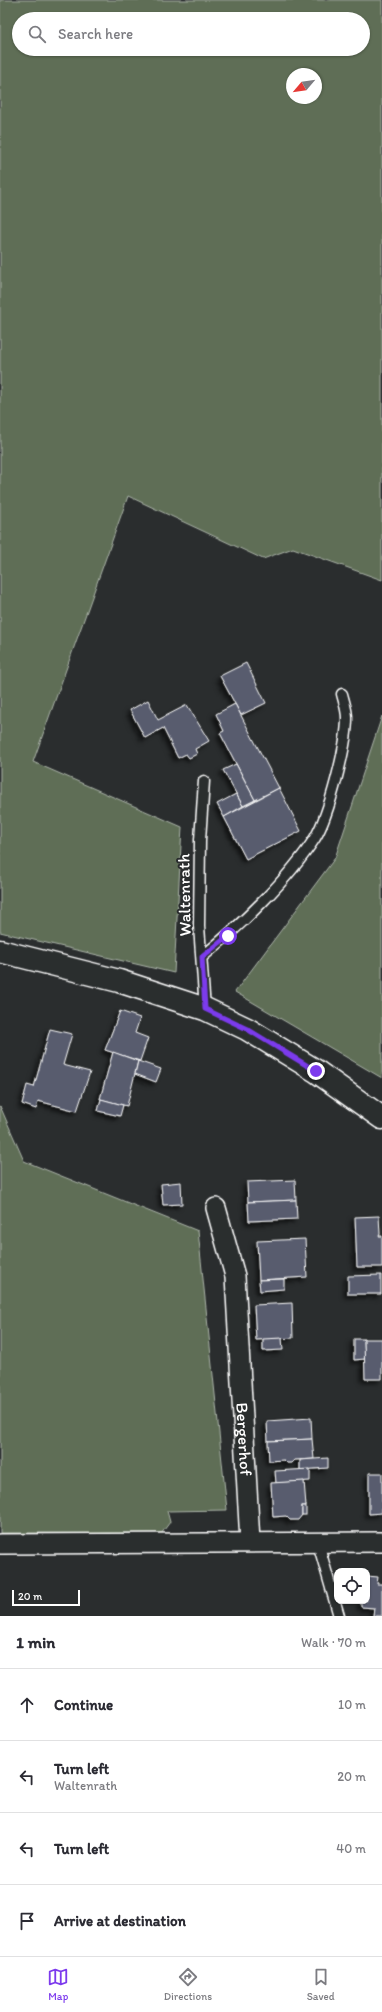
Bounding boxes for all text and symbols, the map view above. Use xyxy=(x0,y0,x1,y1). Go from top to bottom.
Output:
search box xyxy=(12,12,370,56)
icon: search xyxy=(26,23,48,45)
text: Search here xyxy=(58,25,133,43)
north arrow xyxy=(286,68,322,104)
street label: Waltenrath xyxy=(173,854,195,936)
route start xyxy=(219,927,237,945)
route end xyxy=(307,1062,325,1080)
street label: Bergerhof xyxy=(232,1402,256,1477)
map controls xyxy=(334,1568,370,1604)
button: locate xyxy=(334,1568,370,1604)
scale bar xyxy=(12,1588,80,1607)
text: 20 m xyxy=(18,1590,42,1603)
text: 1 min xyxy=(16,1632,55,1652)
text: Walk · 70 m xyxy=(301,1635,366,1650)
icon: ahead xyxy=(16,1694,38,1716)
text: Continue xyxy=(54,1696,113,1714)
text: 10 m xyxy=(338,1697,366,1712)
text: Turn left xyxy=(54,1760,109,1778)
icon: left xyxy=(16,1766,38,1788)
text: 20 m xyxy=(337,1769,366,1784)
text: Waltenrath xyxy=(54,1778,117,1793)
icon: left xyxy=(16,1838,38,1860)
text: Turn left xyxy=(54,1840,109,1858)
text: 40 m xyxy=(336,1841,366,1856)
icon: arrive xyxy=(16,1910,38,1932)
text: Arrive at destination xyxy=(54,1912,186,1930)
tab: Map xyxy=(47,1966,69,2003)
tab: Directions xyxy=(164,1966,212,2003)
tab: Saved xyxy=(307,1966,335,2003)

